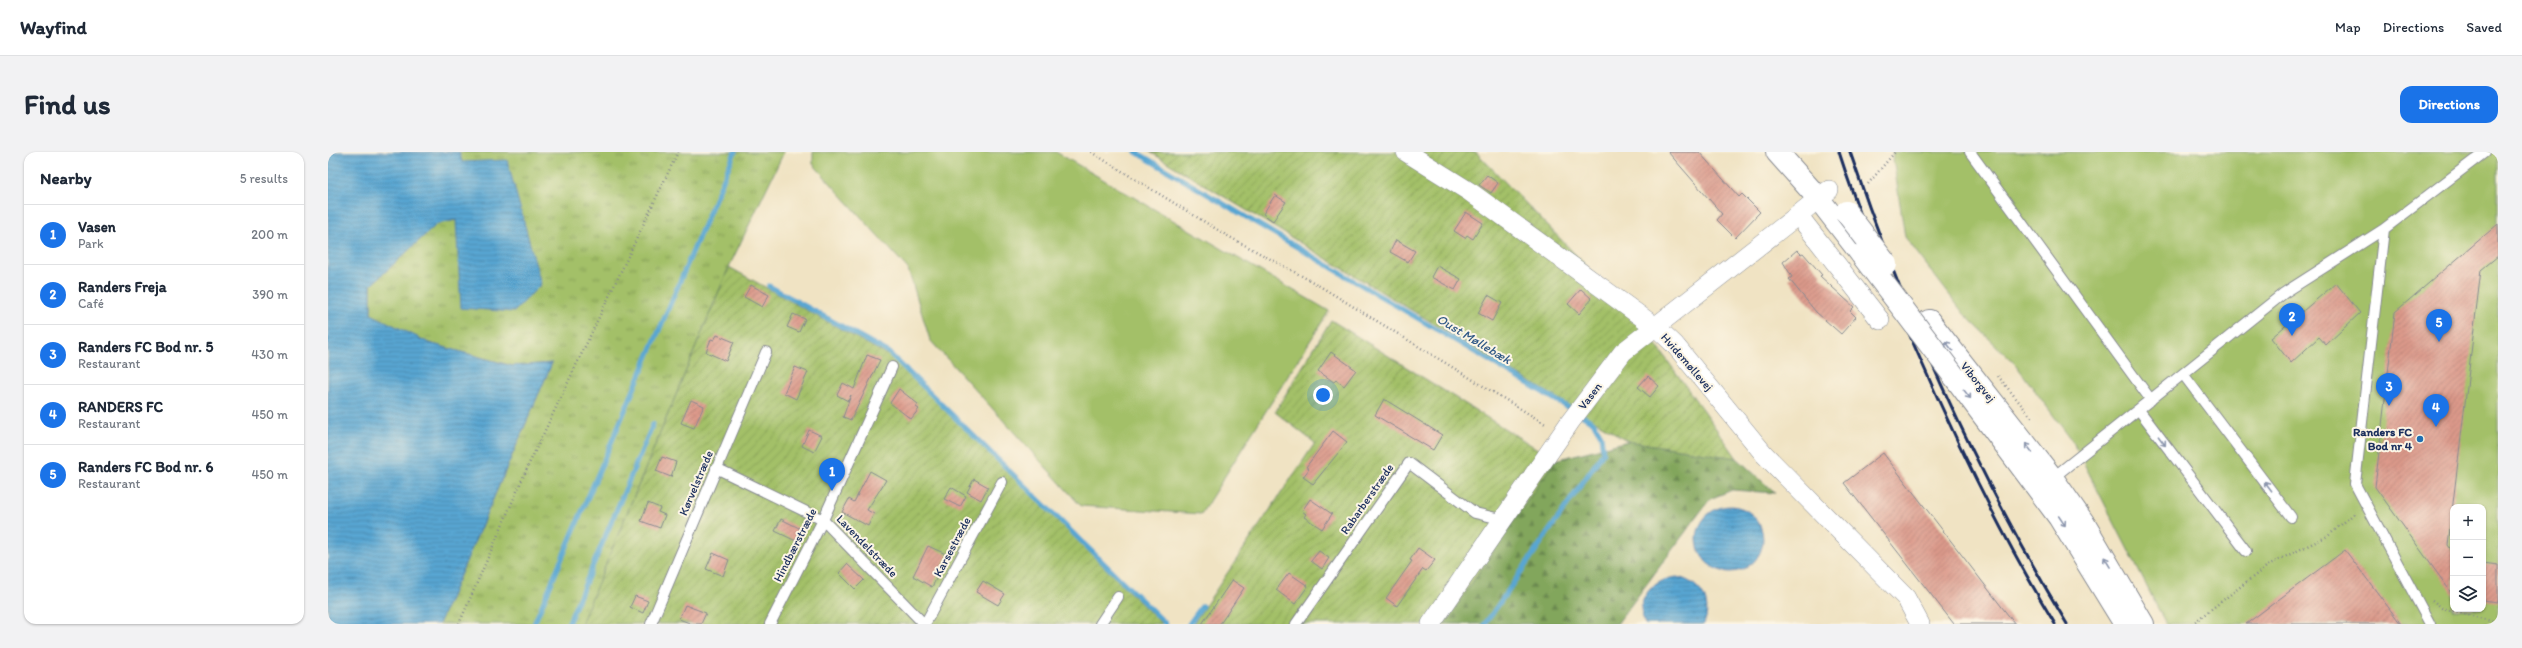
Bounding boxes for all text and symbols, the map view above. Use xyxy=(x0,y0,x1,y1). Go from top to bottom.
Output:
text: Wayfind xyxy=(20,16,87,39)
text: Map xyxy=(2335,19,2361,36)
text: Directions xyxy=(2383,19,2444,36)
text: Saved xyxy=(2466,19,2502,36)
button: Directions xyxy=(2400,86,2498,123)
text: Find us xyxy=(24,87,111,121)
text: Nearby xyxy=(40,168,92,188)
text: 5 results xyxy=(240,171,288,186)
text: Vasen xyxy=(78,218,116,236)
text: 1 xyxy=(50,227,56,242)
text: 200 m xyxy=(251,227,288,242)
text: Park xyxy=(78,236,104,251)
text: Randers Freja xyxy=(78,278,167,296)
text: 2 xyxy=(50,287,56,302)
text: 390 m xyxy=(252,287,288,302)
text: Café xyxy=(78,296,104,311)
pin: 2 xyxy=(2279,303,2305,336)
pin: 5 xyxy=(2426,309,2452,342)
water label: Oust Møllebæk xyxy=(1434,311,1515,368)
street label: Hvidemøllevej xyxy=(1658,330,1716,394)
text: Randers FC Bod nr. 5 xyxy=(78,338,213,356)
one-way arrow xyxy=(1944,340,1953,351)
text: 3 xyxy=(49,347,57,362)
text: 430 m xyxy=(251,347,288,362)
text: Restaurant xyxy=(78,356,140,371)
street label: Viborgvej xyxy=(1958,359,1998,405)
pin: 3 xyxy=(2376,373,2402,406)
street label: Vasen xyxy=(1575,379,1605,412)
your location xyxy=(1313,385,1333,405)
one-way arrow xyxy=(1963,388,1972,399)
pin: 4 xyxy=(2423,394,2449,427)
text: RANDERS FC xyxy=(78,398,163,416)
text: 4 xyxy=(49,407,57,422)
text: 450 m xyxy=(251,407,288,422)
text: Restaurant xyxy=(78,416,140,431)
place label: Randers FC Bod nr 4 xyxy=(2353,425,2413,453)
marker: Randers FC Bod nr 4 xyxy=(2415,434,2425,444)
one-way arrow xyxy=(2158,435,2166,446)
one-way arrow xyxy=(2025,442,2033,453)
street label: Kørvelstræde xyxy=(676,448,716,518)
text: Randers FC Bod nr. 6 xyxy=(78,458,213,476)
pin: 1 xyxy=(819,458,845,491)
street label: Rabarberstræde xyxy=(1338,461,1397,537)
text: 5 xyxy=(50,467,56,482)
text: 450 m xyxy=(251,467,288,482)
text: Restaurant xyxy=(78,476,140,491)
one-way arrow xyxy=(2263,481,2272,492)
map controls xyxy=(2450,504,2486,612)
button: + xyxy=(2450,504,2486,540)
street label: Hindbærstræde xyxy=(770,506,820,584)
street label: Lavendelstræde xyxy=(834,512,901,580)
street label: Karsestræde xyxy=(930,515,974,579)
one-way arrow xyxy=(2058,515,2066,527)
button: − xyxy=(2450,540,2486,576)
one-way arrow xyxy=(2102,556,2110,568)
button: layers xyxy=(2450,576,2486,612)

